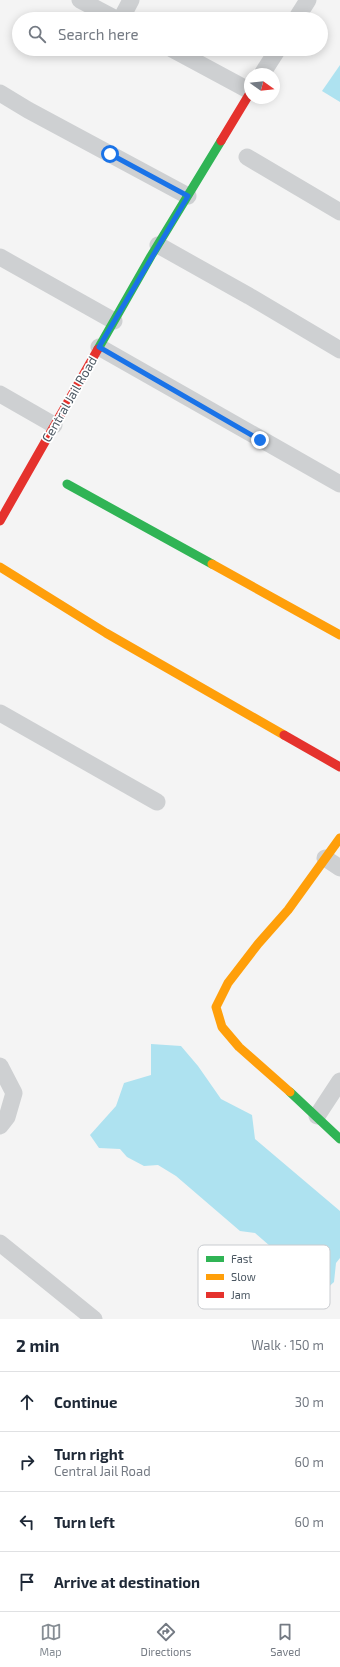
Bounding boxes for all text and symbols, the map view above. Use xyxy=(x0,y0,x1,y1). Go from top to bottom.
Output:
search box xyxy=(12,12,328,56)
icon: search xyxy=(26,23,48,45)
text: Search here xyxy=(58,25,139,43)
north arrow xyxy=(244,68,280,104)
route start xyxy=(101,145,119,163)
street label: Central Jail Road xyxy=(38,353,100,445)
route end xyxy=(251,431,269,449)
legend xyxy=(198,1245,330,1309)
text: Fast xyxy=(231,1252,253,1265)
text: Slow xyxy=(231,1270,256,1283)
text: Jam xyxy=(231,1288,250,1301)
text: 2 min xyxy=(16,1335,59,1355)
text: Walk · 150 m xyxy=(251,1337,324,1353)
icon: ahead xyxy=(16,1391,38,1413)
text: Continue xyxy=(54,1393,117,1411)
text: 30 m xyxy=(295,1394,324,1410)
text: Turn right xyxy=(54,1445,124,1463)
icon: right xyxy=(16,1451,38,1473)
text: 60 m xyxy=(294,1454,324,1470)
text: Central Jail Road xyxy=(54,1463,151,1479)
icon: left xyxy=(16,1511,38,1533)
text: Turn left xyxy=(54,1513,115,1531)
text: 60 m xyxy=(294,1514,324,1530)
icon: arrive xyxy=(16,1571,38,1593)
text: Arrive at destination xyxy=(54,1573,200,1591)
tab: Map xyxy=(40,1621,62,1658)
tab: Directions xyxy=(141,1621,191,1658)
tab: Saved xyxy=(270,1621,301,1658)

